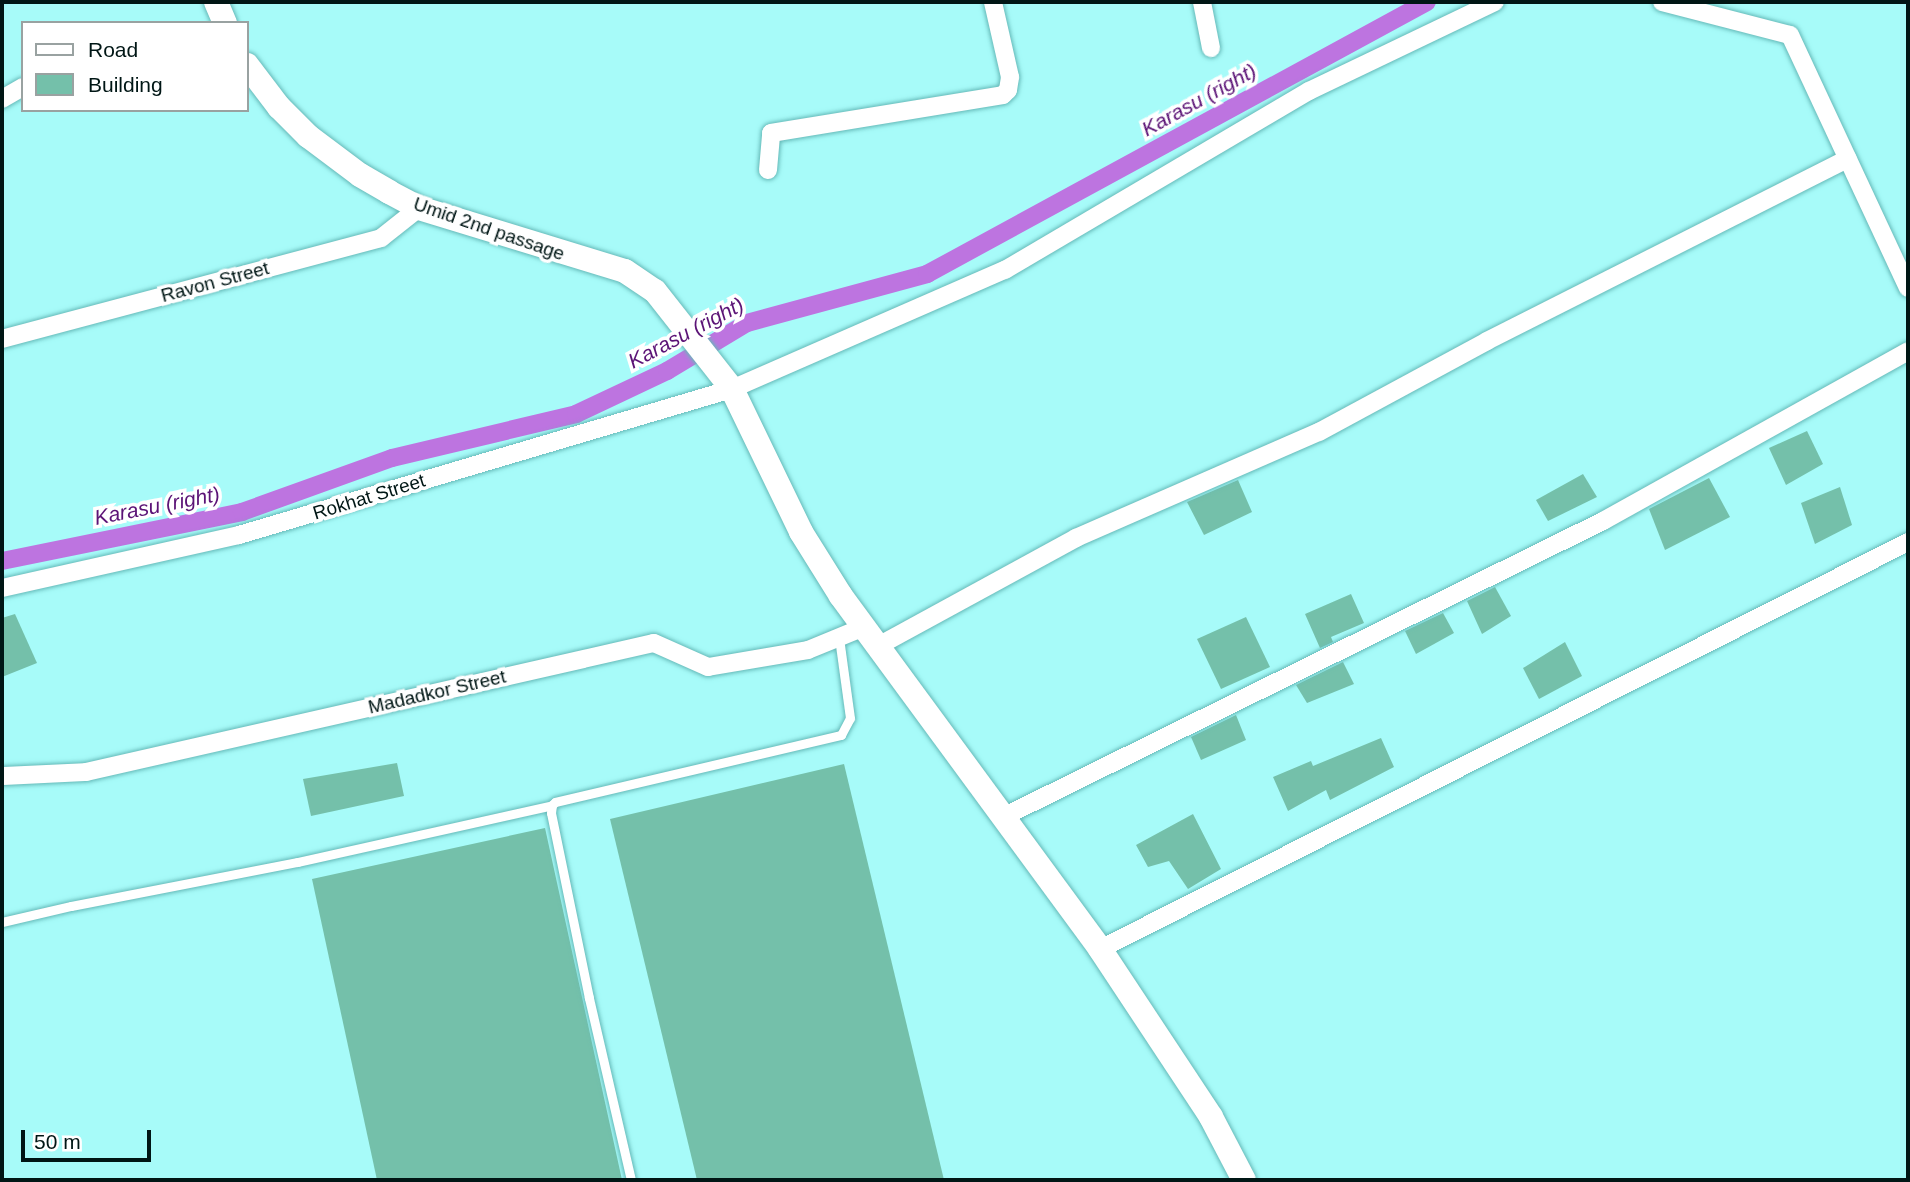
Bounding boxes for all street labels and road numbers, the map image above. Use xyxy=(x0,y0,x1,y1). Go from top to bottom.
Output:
street label: Umid 2nd passage xyxy=(410,192,568,266)
street label: Ravon Street xyxy=(158,257,272,307)
street label: Rokhat Street xyxy=(310,469,428,525)
street label: Madadkor Street xyxy=(366,665,508,719)

